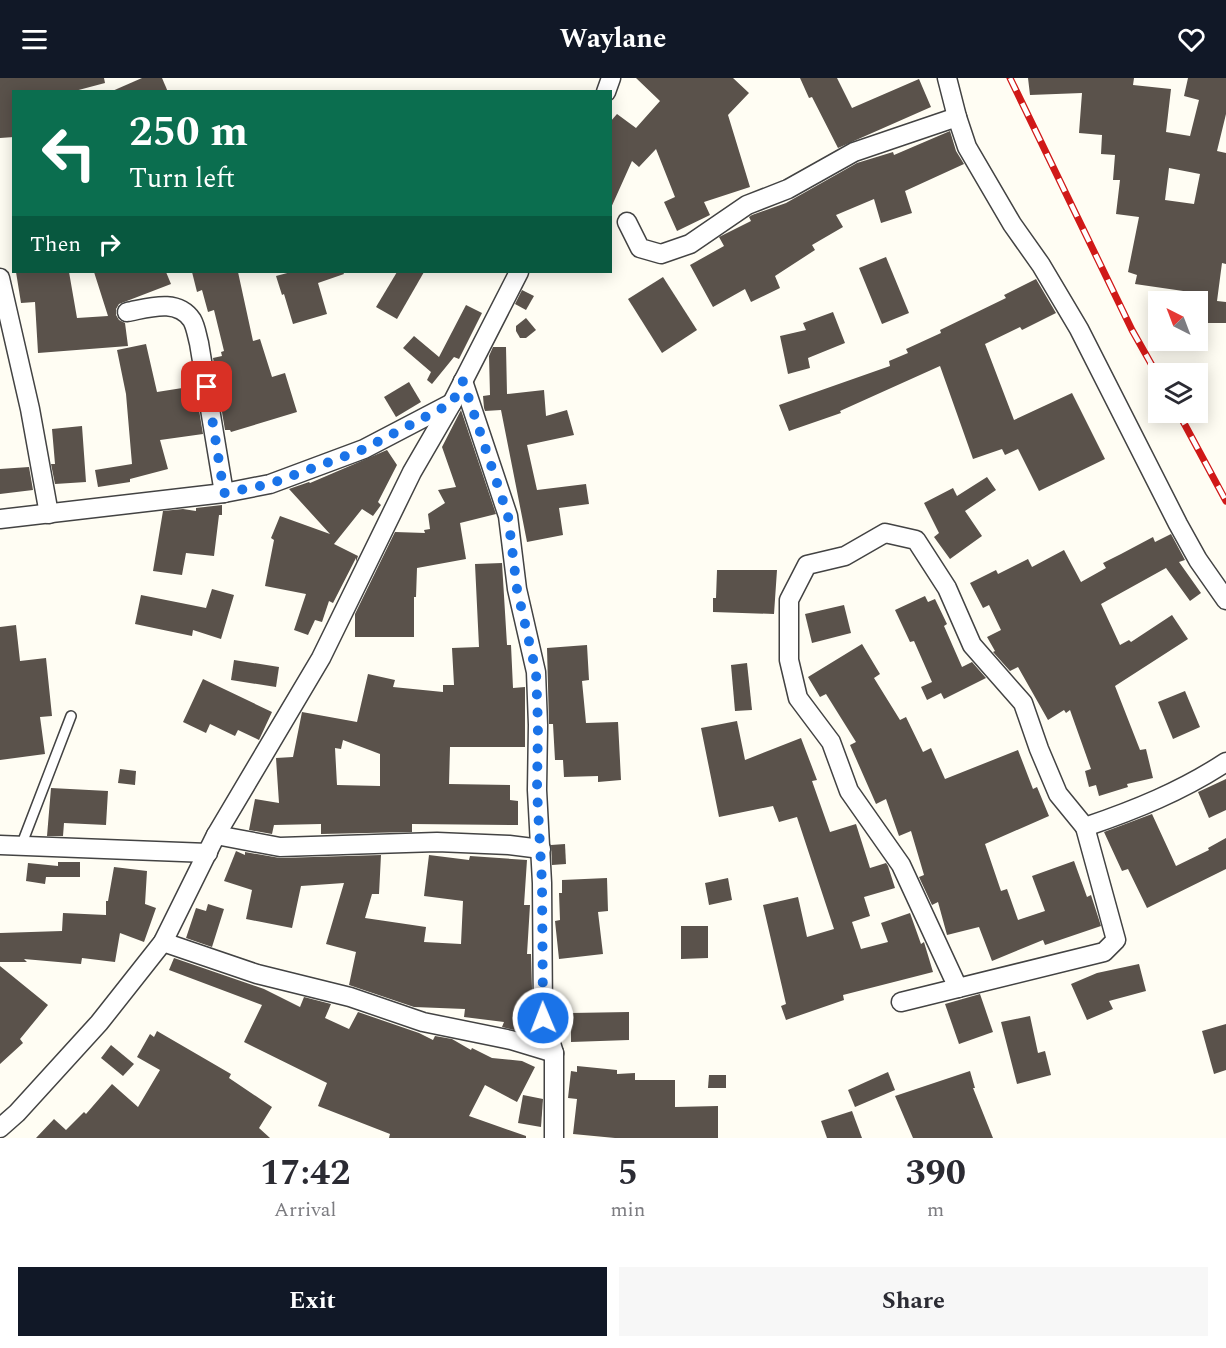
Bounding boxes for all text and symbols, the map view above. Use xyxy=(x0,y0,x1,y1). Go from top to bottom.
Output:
text: Waylane xyxy=(560,18,666,60)
icon: menu xyxy=(18,23,51,56)
icon: heart xyxy=(1175,23,1208,56)
text: 250 m xyxy=(129,101,248,164)
icon: left xyxy=(30,114,108,192)
text: Turn left xyxy=(129,158,235,200)
text: Then xyxy=(30,228,81,261)
icon: right xyxy=(93,228,126,261)
north arrow xyxy=(1148,291,1208,351)
map controls xyxy=(1148,291,1208,423)
pin xyxy=(181,361,232,412)
button: layers xyxy=(1148,363,1208,423)
icon: arrive xyxy=(190,370,223,403)
position arrow xyxy=(511,986,575,1050)
text: 17:42 xyxy=(260,1146,350,1201)
text: 5 xyxy=(618,1146,638,1201)
text: 390 xyxy=(905,1146,966,1201)
text: Arrival xyxy=(274,1195,336,1225)
text: min xyxy=(610,1195,645,1225)
text: m xyxy=(927,1195,944,1225)
button: Exit xyxy=(18,1267,607,1336)
button: Share xyxy=(619,1267,1208,1336)

